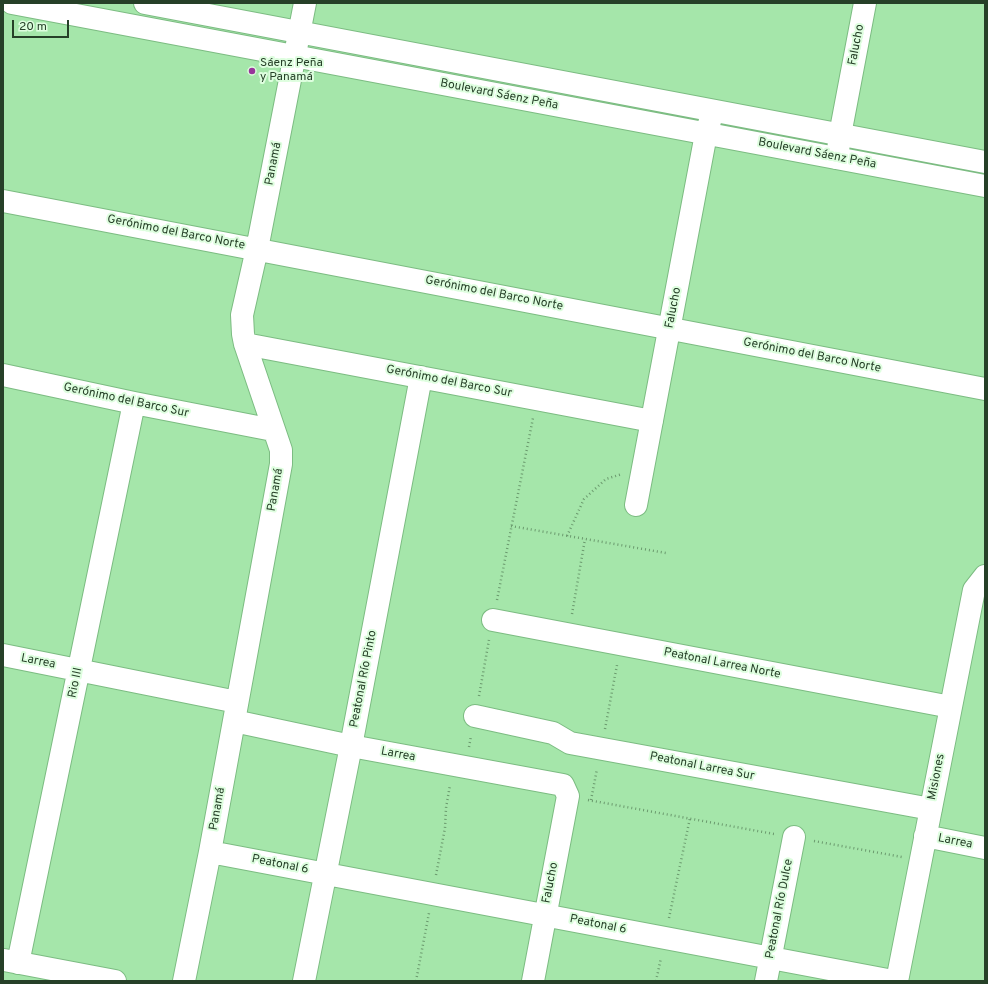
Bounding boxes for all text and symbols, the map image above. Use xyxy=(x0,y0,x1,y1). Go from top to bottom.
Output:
scale bar xyxy=(14,12,71,38)
text: 20 m xyxy=(19,19,47,35)
street label: Falucho xyxy=(846,23,868,67)
place label: Sáenz Peña y Panamá xyxy=(260,57,323,85)
marker: Sáenz Peña y Panamá xyxy=(247,66,257,76)
street label: Boulevard Sáenz Peña xyxy=(439,76,559,114)
street label: Boulevard Sáenz Peña xyxy=(757,135,877,173)
street label: Panamá xyxy=(263,141,285,187)
street label: Gerónimo del Barco Norte xyxy=(106,213,246,253)
street label: Gerónimo del Barco Norte xyxy=(424,274,564,314)
street label: Falucho xyxy=(663,286,685,330)
street label: Gerónimo del Barco Norte xyxy=(742,336,882,376)
street label: Gerónimo del Barco Sur xyxy=(385,363,513,401)
street label: Gerónimo del Barco Sur xyxy=(62,381,190,421)
street label: Panamá xyxy=(265,467,287,513)
street label: Peatonal Río Pinto xyxy=(347,629,381,729)
street label: Peatonal Larrea Norte xyxy=(662,646,782,682)
street label: Larrea xyxy=(20,652,56,672)
street label: Rio III xyxy=(66,667,86,699)
street label: Larrea xyxy=(380,745,416,765)
street label: Peatonal Larrea Sur xyxy=(648,750,756,784)
street label: Misiones xyxy=(925,753,949,801)
street label: Panamá xyxy=(207,786,229,832)
street label: Larrea xyxy=(937,832,973,852)
street label: Peatonal 6 xyxy=(250,852,310,878)
street label: Peatonal Río Dulce xyxy=(763,858,797,960)
street label: Falucho xyxy=(540,861,562,905)
street label: Peatonal 6 xyxy=(568,912,628,938)

